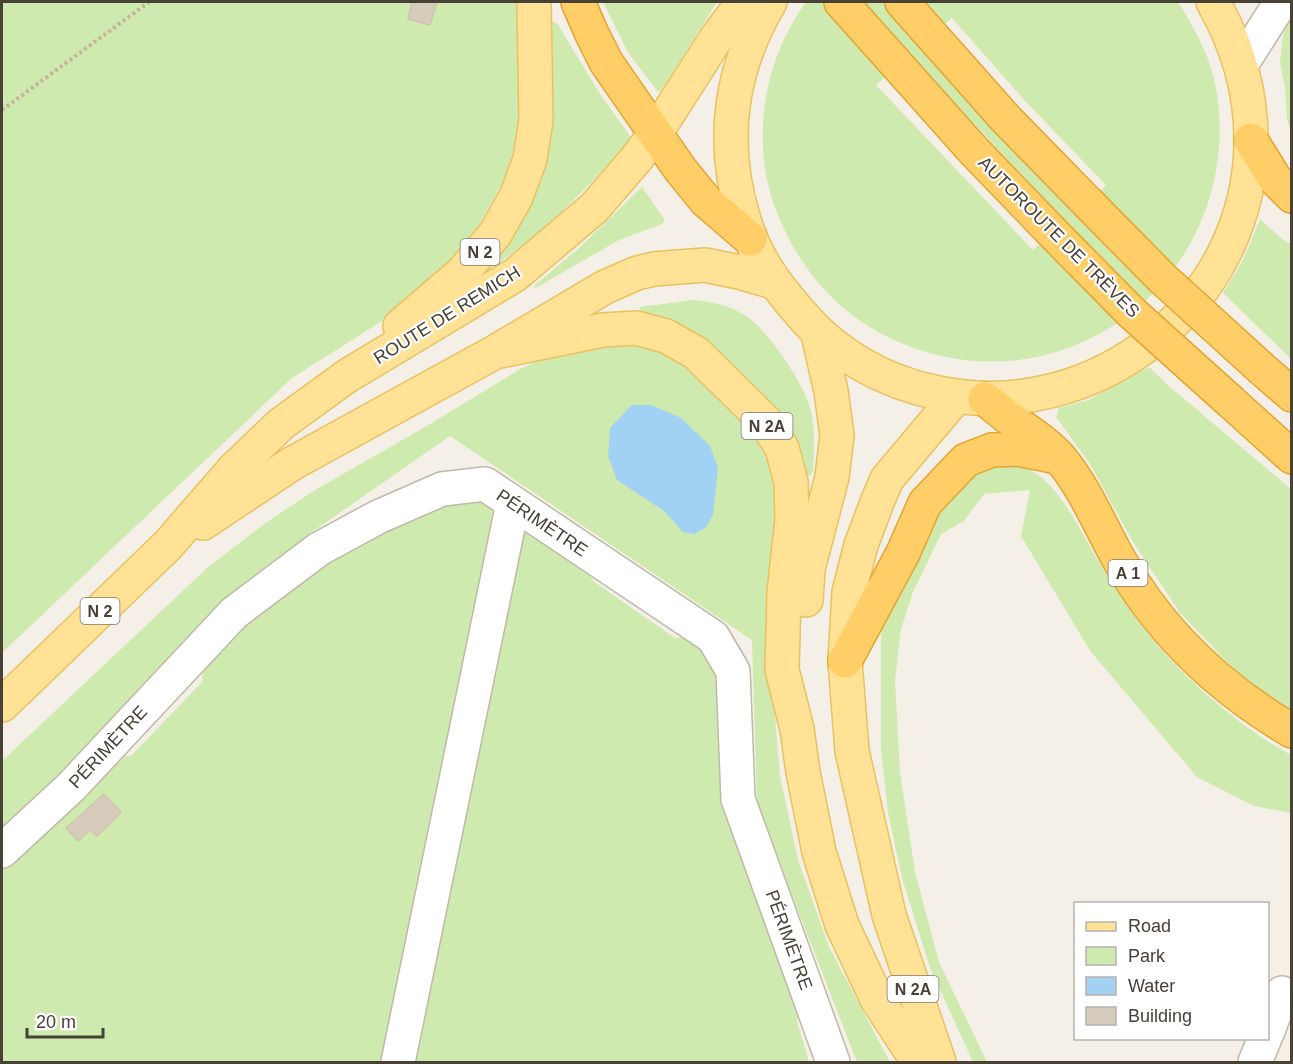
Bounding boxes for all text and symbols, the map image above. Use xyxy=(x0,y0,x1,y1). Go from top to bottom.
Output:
street label: AUTOROUTE DE TRÈVES xyxy=(974,152,1144,322)
road number: N 2 xyxy=(460,239,500,265)
street label: ROUTE DE REMICH xyxy=(370,262,524,368)
road number: N 2A xyxy=(742,413,792,439)
street label: PÉRIMÈTRE xyxy=(493,485,591,561)
road number: A 1 xyxy=(1108,560,1148,586)
road number: N 2 xyxy=(80,598,120,624)
street label: PÉRIMÈTRE xyxy=(65,702,151,792)
street label: PÉRIMÈTRE xyxy=(762,887,816,993)
legend xyxy=(1074,902,1269,1040)
text: Road xyxy=(1128,916,1171,936)
text: Park xyxy=(1128,946,1166,966)
road number: N 2A xyxy=(888,976,938,1002)
text: Water xyxy=(1128,976,1175,996)
scale bar xyxy=(27,1001,104,1039)
text: Building xyxy=(1128,1006,1192,1026)
text: 20 m xyxy=(36,1012,76,1032)

